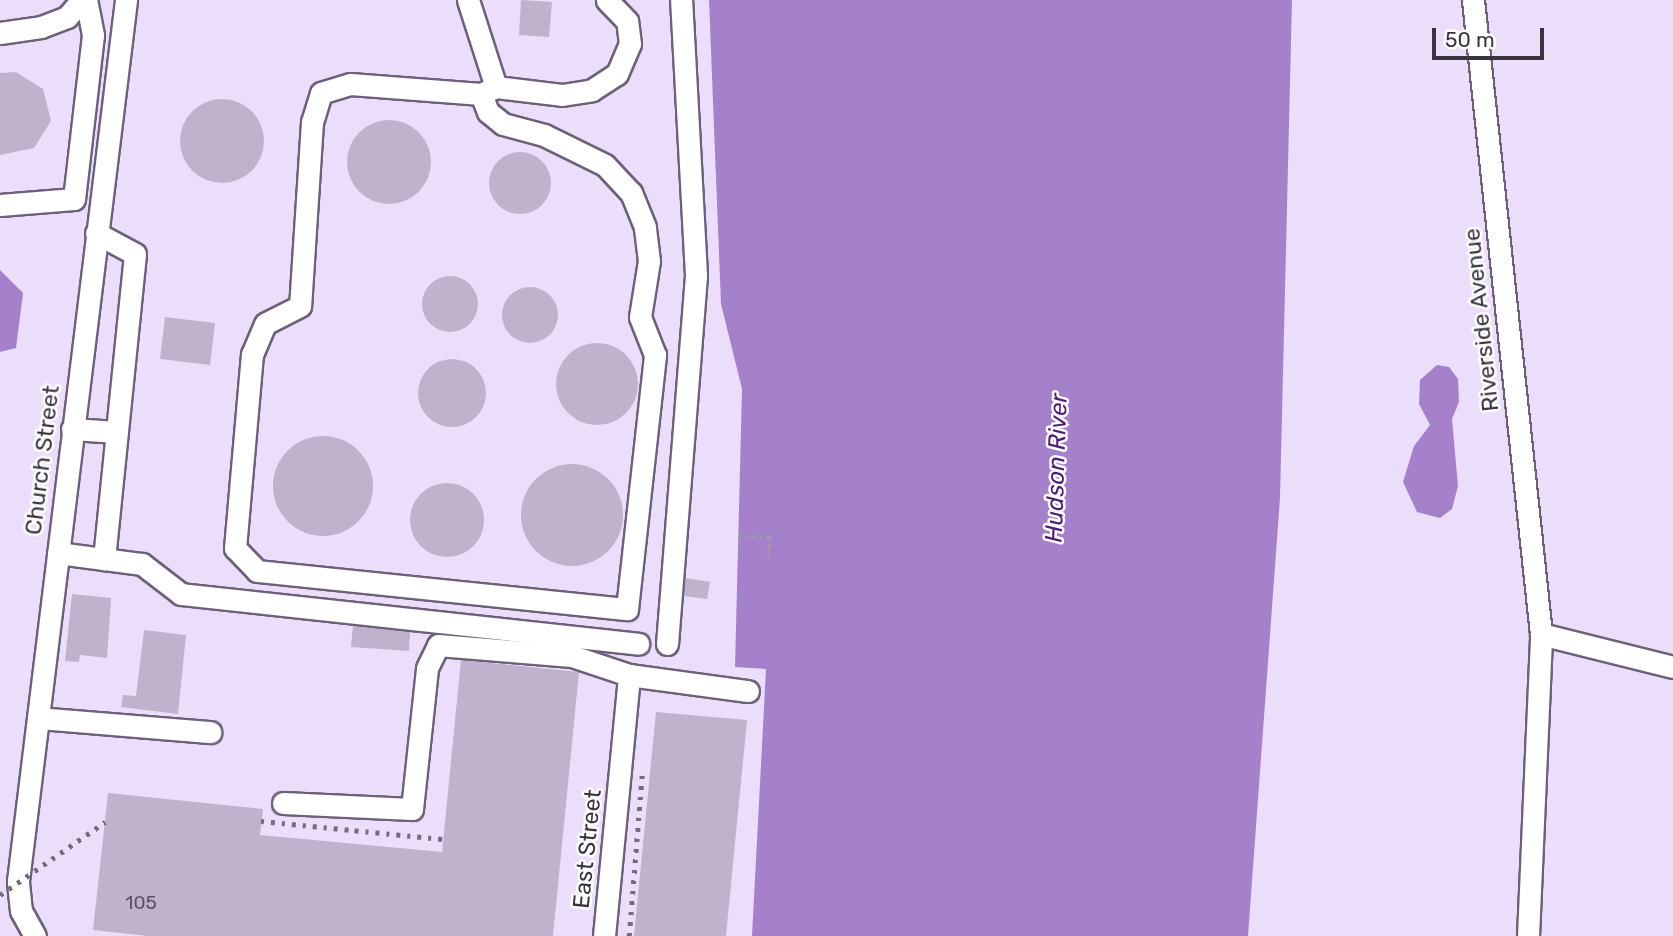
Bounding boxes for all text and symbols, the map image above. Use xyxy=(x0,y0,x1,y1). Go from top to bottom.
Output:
scale bar xyxy=(1435,14,1547,58)
text: 50 m xyxy=(1445,27,1495,52)
street label: Riverside Avenue xyxy=(1458,227,1504,413)
street label: Church Street xyxy=(19,384,65,536)
water label: Hudson River xyxy=(1040,393,1074,543)
street label: East Street xyxy=(567,788,607,910)
house number: 105 xyxy=(125,892,157,914)

